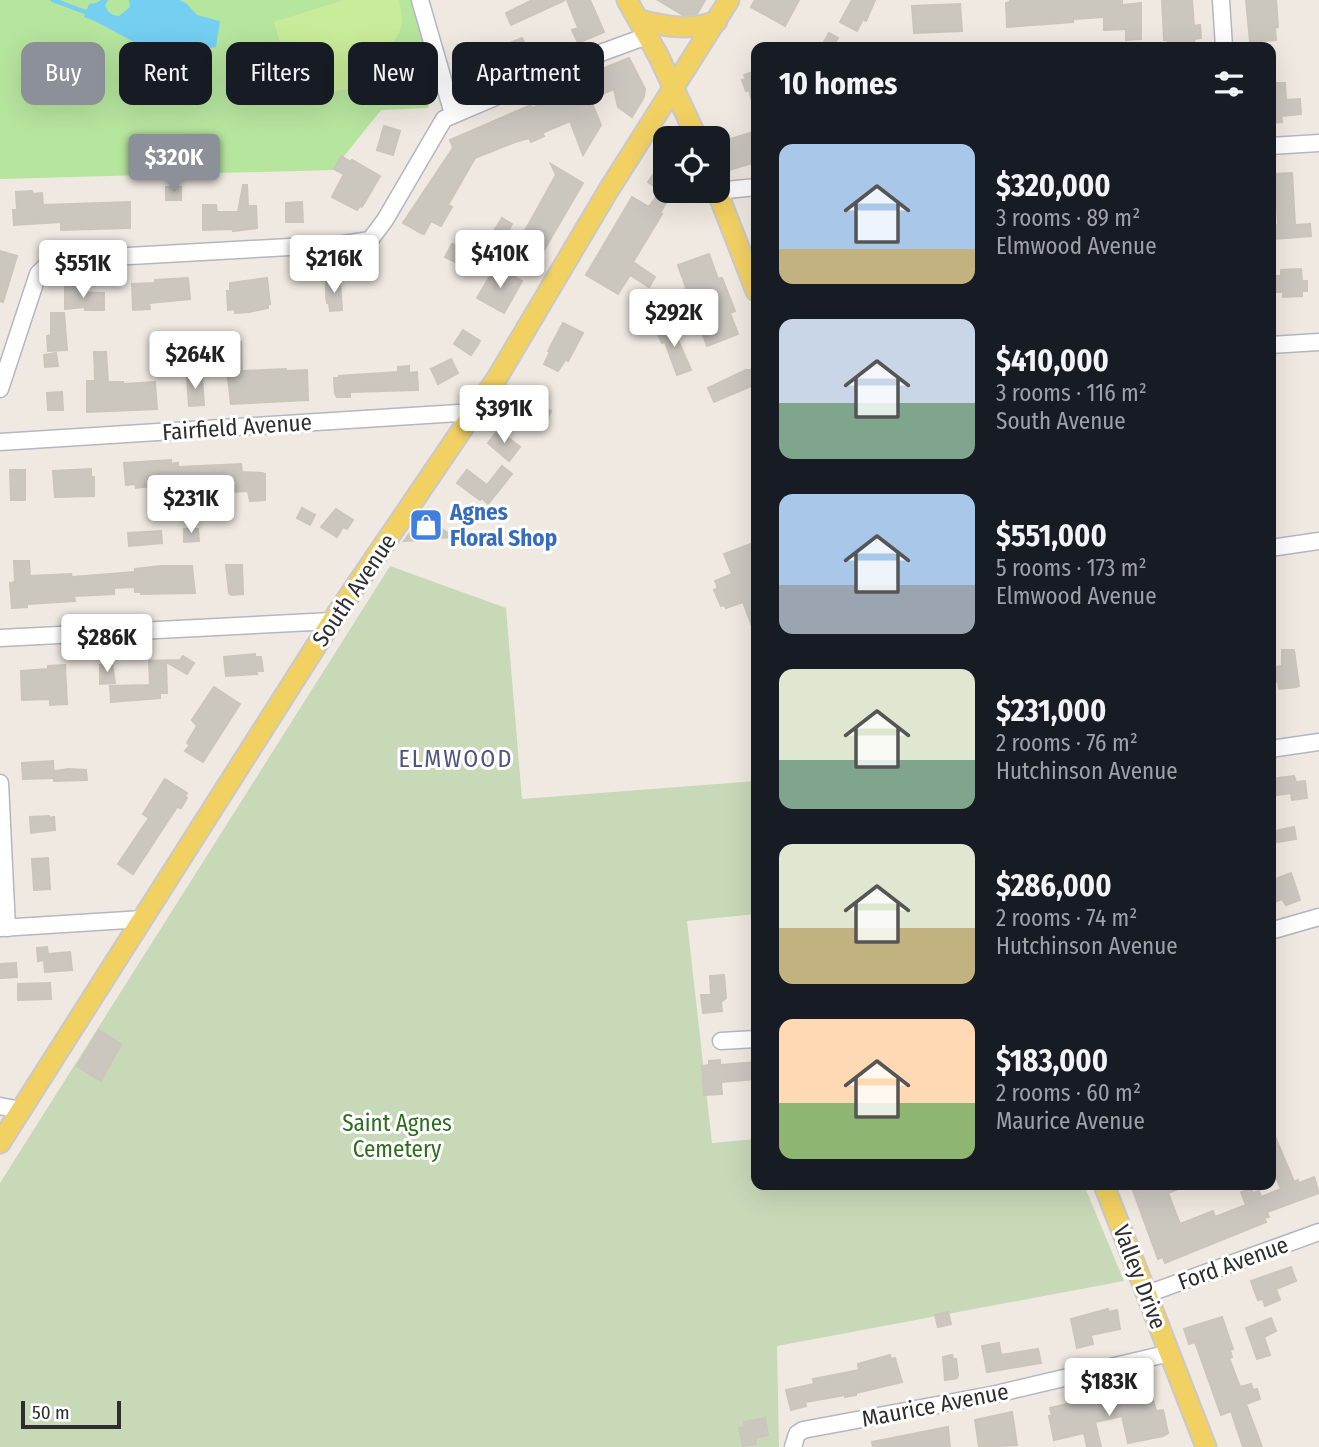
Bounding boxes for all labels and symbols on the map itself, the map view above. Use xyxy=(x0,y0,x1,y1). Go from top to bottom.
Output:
pin: $320K xyxy=(125,134,223,194)
pin: $410K xyxy=(451,230,549,290)
pin: $216K xyxy=(285,236,383,295)
pin: $551K xyxy=(34,240,132,300)
pin: $292K xyxy=(625,290,723,349)
pin: $264K xyxy=(146,332,244,391)
pin: $391K xyxy=(455,386,553,445)
street label: Fairfield Avenue xyxy=(161,408,313,446)
pin: $231K xyxy=(142,476,240,535)
place label: Agnes Floral Shop xyxy=(449,498,557,552)
shop icon: Agnes Floral Shop xyxy=(407,506,445,544)
street label: South Avenue xyxy=(306,528,402,652)
pin: $286K xyxy=(58,614,156,674)
district label: ELMWOOD xyxy=(399,745,513,773)
park label: Saint Agnes Cemetery xyxy=(342,1109,452,1163)
street label: Valley Drive xyxy=(1107,1221,1173,1333)
street label: Ford Avenue xyxy=(1174,1230,1292,1296)
pin: $183K xyxy=(1060,1358,1158,1418)
street label: Maurice Avenue xyxy=(859,1377,1011,1433)
scale bar xyxy=(21,1398,121,1430)

